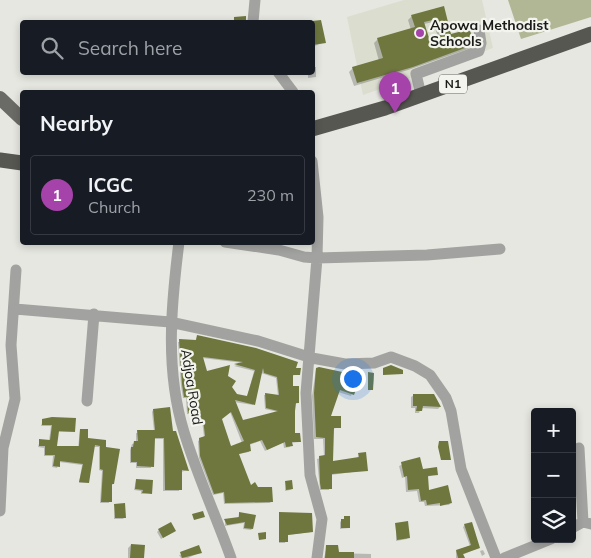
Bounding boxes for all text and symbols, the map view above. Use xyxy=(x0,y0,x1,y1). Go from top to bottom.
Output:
place label: Apowa Methodist Schools xyxy=(430,16,549,50)
search box xyxy=(20,20,315,75)
marker: Apowa Methodist Schools xyxy=(414,27,426,39)
icon: search xyxy=(38,34,66,62)
text: Search here xyxy=(78,36,182,60)
pin: 1 xyxy=(379,72,411,113)
road number: N1 xyxy=(439,74,467,94)
text: Nearby xyxy=(40,110,113,136)
text: ICGC xyxy=(88,173,133,197)
text: 1 xyxy=(52,185,62,205)
text: 230 m xyxy=(247,185,294,205)
text: Church xyxy=(88,197,141,217)
street label: Adjoa Road xyxy=(177,348,207,426)
your location xyxy=(340,366,366,392)
map controls xyxy=(531,408,576,543)
button: + xyxy=(531,408,576,453)
button: − xyxy=(531,453,576,498)
button: layers xyxy=(531,498,576,543)

